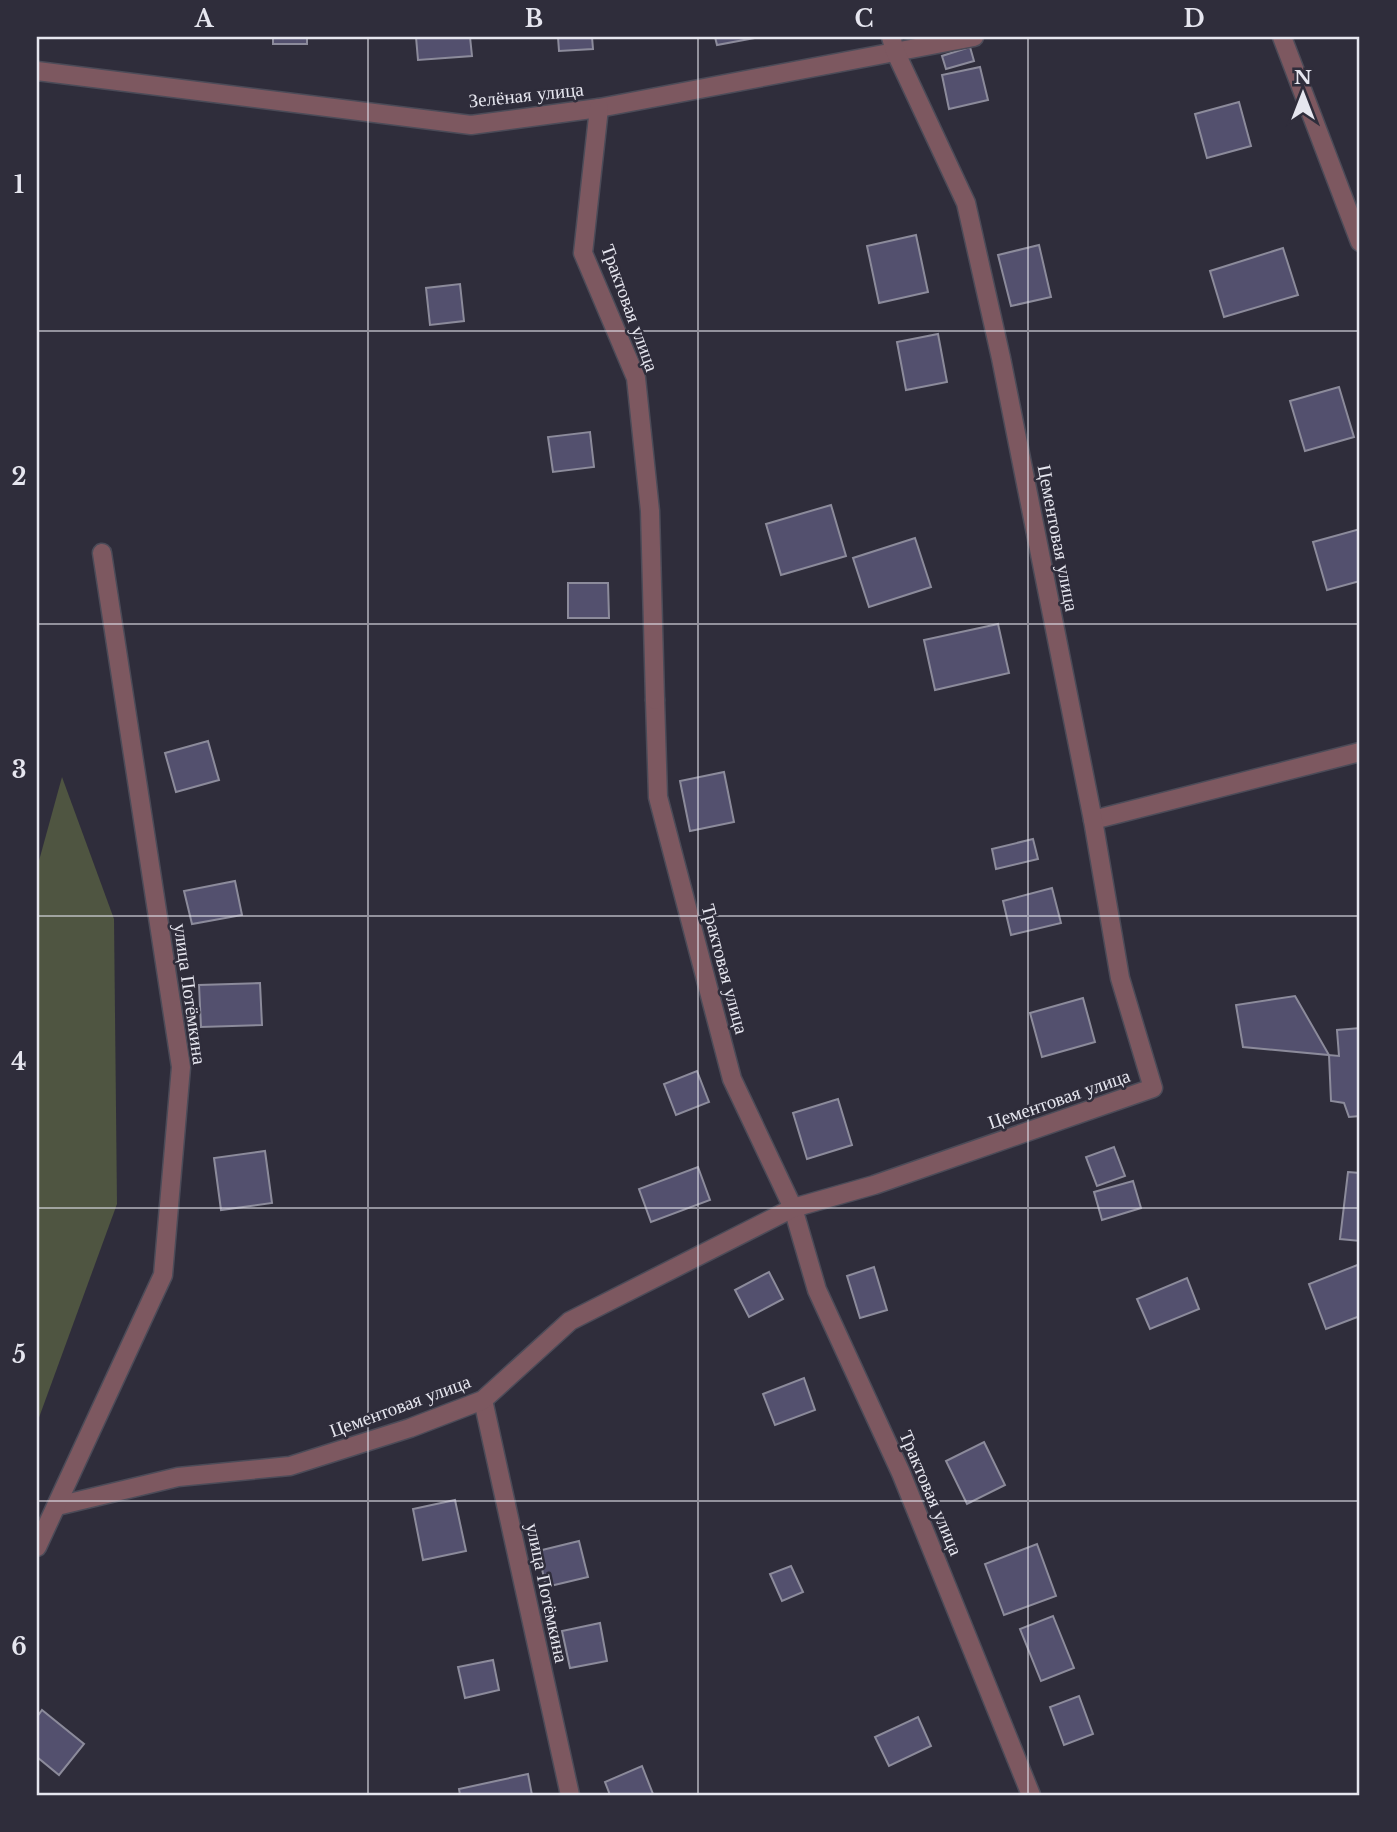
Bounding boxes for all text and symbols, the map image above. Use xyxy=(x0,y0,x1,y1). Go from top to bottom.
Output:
text: A xyxy=(194,5,215,33)
text: B xyxy=(525,5,543,33)
text: C xyxy=(855,5,873,33)
text: D xyxy=(1183,5,1205,33)
north arrow xyxy=(1268,60,1338,130)
text: N xyxy=(1294,66,1312,89)
street label: Зелёная улица xyxy=(467,77,585,112)
text: 1 xyxy=(14,171,24,199)
street label: Трактовая улица xyxy=(596,241,664,375)
text: 2 xyxy=(12,463,26,491)
street label: Цементовая улица xyxy=(1033,463,1084,614)
text: 3 xyxy=(12,756,26,784)
street label: Трактовая улица xyxy=(697,901,754,1037)
street label: улица Потёмкина xyxy=(169,922,211,1067)
text: 4 xyxy=(11,1048,27,1076)
street label: Цементовая улица xyxy=(985,1064,1134,1134)
text: 5 xyxy=(12,1341,26,1369)
street label: Цементовая улица xyxy=(326,1370,474,1442)
street label: Трактовая улица xyxy=(894,1427,968,1560)
street label: улица Потёмкина xyxy=(521,1521,573,1665)
text: 6 xyxy=(11,1633,27,1661)

